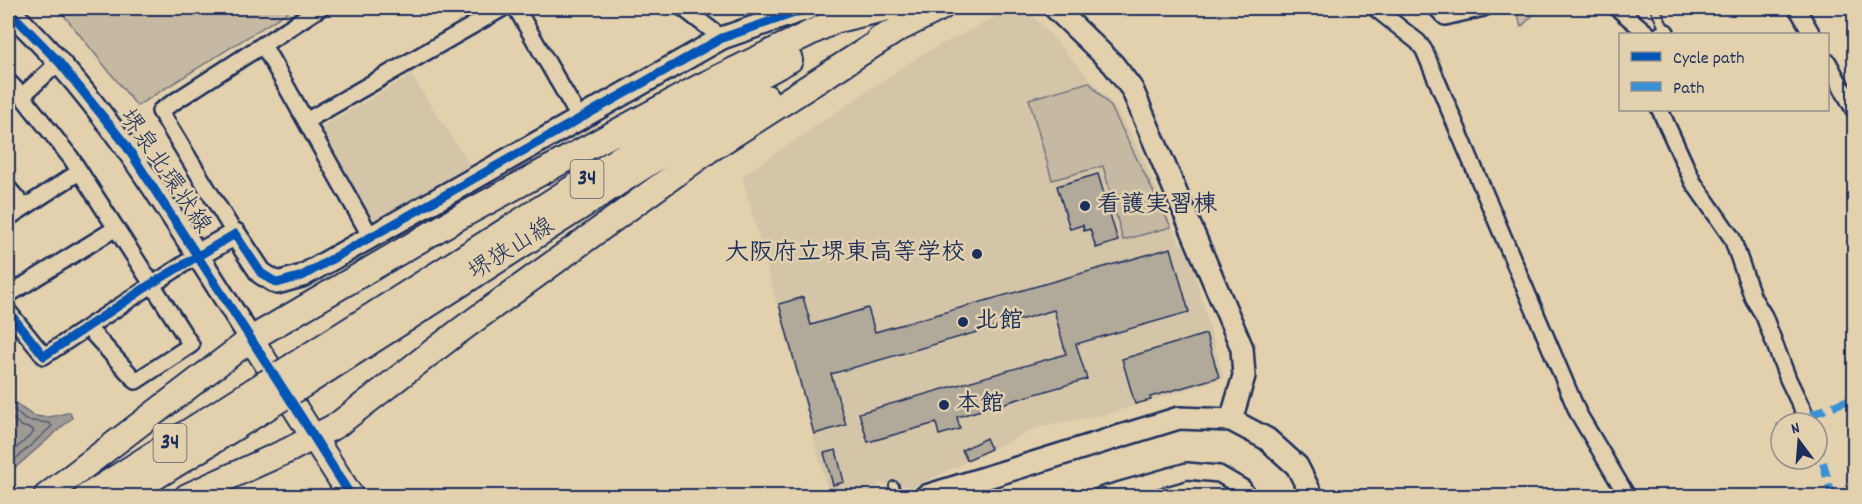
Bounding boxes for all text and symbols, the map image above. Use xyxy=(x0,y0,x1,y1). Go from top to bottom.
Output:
legend xyxy=(1619,33,1829,111)
text: Cycle path xyxy=(1673,47,1744,72)
text: Path xyxy=(1673,77,1705,102)
street label: 堺泉北環状線 xyxy=(110,103,218,241)
road number: 34 xyxy=(570,160,604,198)
place label: 看護実習棟 xyxy=(1097,189,1218,223)
marker: 看護実習棟 xyxy=(1078,199,1092,213)
street label: 堺狭山線 xyxy=(462,210,562,290)
place label: 大阪府立堺東高等学校 xyxy=(725,237,965,271)
marker: 大阪府立堺東高等学校 xyxy=(970,247,984,261)
place label: 北館 xyxy=(975,305,1023,339)
marker: 北館 xyxy=(956,315,970,329)
place label: 本館 xyxy=(956,388,1004,422)
marker: 本館 xyxy=(937,398,951,412)
north arrow xyxy=(1769,411,1829,471)
text: N xyxy=(1789,417,1803,441)
road number: 34 xyxy=(154,424,186,462)

